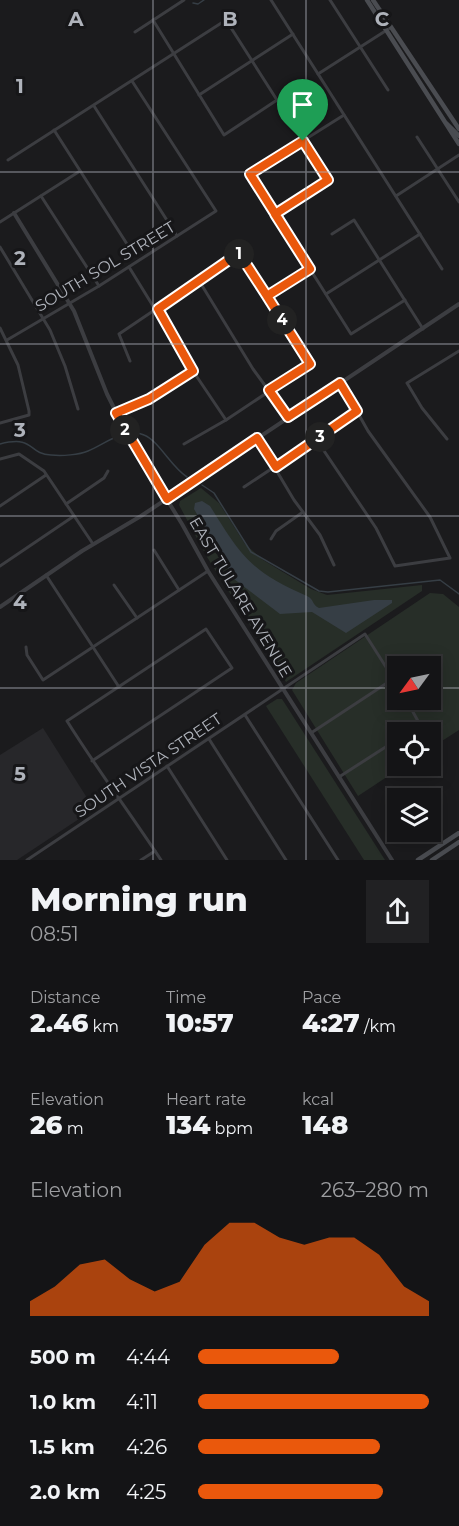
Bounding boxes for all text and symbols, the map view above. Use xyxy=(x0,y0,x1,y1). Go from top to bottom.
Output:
text: A xyxy=(67,7,84,31)
text: B xyxy=(222,7,238,31)
text: C xyxy=(375,7,390,31)
text: 1 xyxy=(16,74,24,98)
pin xyxy=(277,79,328,141)
icon: arrive xyxy=(286,88,319,121)
street label: SOUTH SOL STREET xyxy=(32,217,179,316)
pin: 1 xyxy=(224,239,254,269)
text: 1 xyxy=(236,244,242,263)
text: 2 xyxy=(14,246,26,270)
pin: 4 xyxy=(267,305,297,335)
text: 4 xyxy=(276,310,288,329)
pin: 2 xyxy=(110,415,140,445)
text: 3 xyxy=(13,418,26,442)
text: 2 xyxy=(120,420,130,439)
pin: 3 xyxy=(305,422,335,452)
text: 3 xyxy=(315,427,325,446)
street label: EAST TULARE AVENUE xyxy=(185,514,296,681)
text: 4 xyxy=(13,590,27,614)
north arrow xyxy=(387,656,441,710)
map controls xyxy=(387,656,441,842)
street label: SOUTH VISTA STREET xyxy=(71,709,226,822)
button: locate xyxy=(387,722,441,776)
text: 5 xyxy=(14,762,26,786)
button: layers xyxy=(387,788,441,842)
text: Morning run xyxy=(30,879,248,919)
button: share xyxy=(366,880,429,943)
text: 08:51 xyxy=(30,922,79,946)
text: Distance xyxy=(30,988,100,1007)
text: Time xyxy=(166,988,206,1007)
text: Pace xyxy=(302,988,341,1007)
text: 2.46 xyxy=(30,1007,88,1039)
text: 10:57 xyxy=(166,1007,234,1039)
text: 4:27 xyxy=(302,1007,360,1039)
text: km xyxy=(88,1017,119,1036)
text: /km xyxy=(360,1017,396,1036)
text: Elevation xyxy=(30,1090,104,1109)
text: Heart rate xyxy=(166,1090,246,1109)
text: kcal xyxy=(302,1090,334,1109)
text: 26 xyxy=(30,1109,62,1141)
text: 134 xyxy=(166,1109,210,1141)
text: 148 xyxy=(302,1109,348,1141)
text: m xyxy=(62,1119,84,1138)
text: bpm xyxy=(210,1119,253,1138)
text: Elevation xyxy=(30,1178,122,1202)
text: 263–280 m xyxy=(321,1178,429,1202)
text: 500 m xyxy=(30,1345,96,1369)
text: 4:44 xyxy=(126,1345,170,1369)
text: 1.0 km xyxy=(30,1390,96,1414)
text: 4:11 xyxy=(126,1390,158,1414)
text: 1.5 km xyxy=(30,1435,95,1459)
text: 4:26 xyxy=(126,1435,167,1459)
text: 2.0 km xyxy=(30,1480,100,1504)
text: 4:25 xyxy=(126,1480,166,1504)

